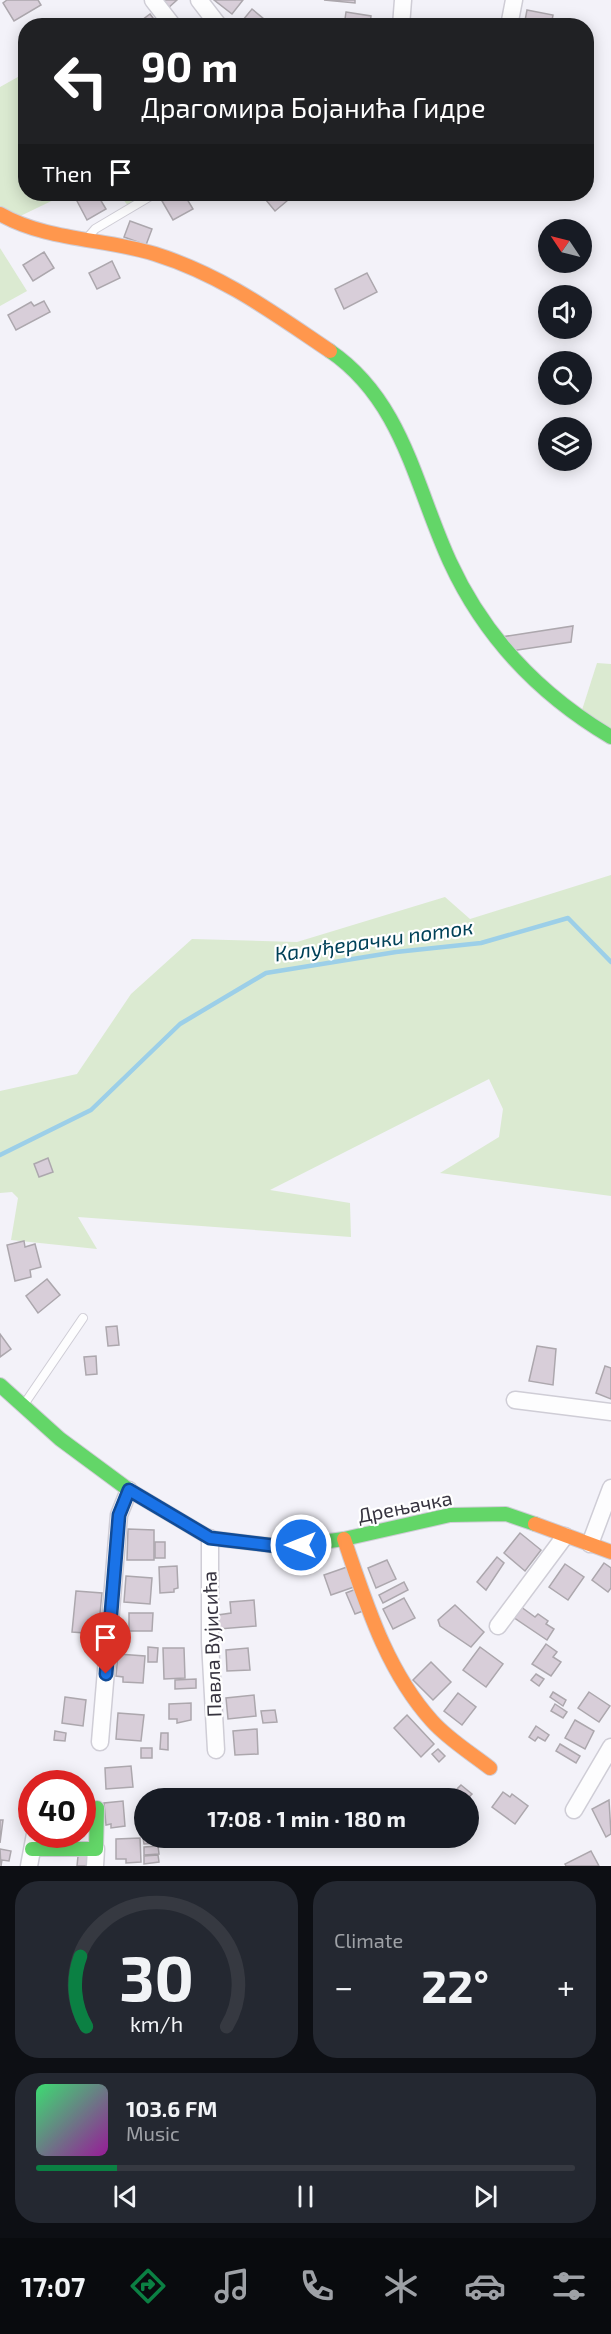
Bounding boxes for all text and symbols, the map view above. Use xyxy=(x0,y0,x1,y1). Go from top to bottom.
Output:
text: 90 m xyxy=(141,40,238,90)
icon: left xyxy=(42,42,120,120)
text: Драгомира Бојанића Гидре xyxy=(141,91,486,123)
icon: arrive xyxy=(104,156,137,189)
text: Then xyxy=(42,160,92,186)
north arrow xyxy=(538,219,592,273)
map controls xyxy=(538,219,592,471)
button: sound xyxy=(538,285,592,339)
button: search xyxy=(538,351,592,405)
button: layers xyxy=(538,417,592,471)
water label: Калуђерачки поток xyxy=(273,913,475,967)
street label: Дрењачка xyxy=(355,1485,454,1527)
position arrow xyxy=(269,1513,333,1577)
street label: Павла Вујисића xyxy=(196,1570,227,1718)
pin xyxy=(80,1612,131,1674)
icon: arrive xyxy=(89,1621,122,1654)
speed limit sign: 40 xyxy=(18,1770,96,1848)
text: 17:08 · 1 min · 180 m xyxy=(207,1805,406,1831)
text: Climate xyxy=(334,1928,403,1952)
text: 30 xyxy=(119,1939,194,2014)
text: 22° xyxy=(421,1958,489,2012)
text: − xyxy=(334,1966,353,2006)
text: + xyxy=(557,1966,575,2006)
text: km/h xyxy=(130,2011,183,2036)
text: 103.6 FM xyxy=(126,2095,217,2121)
text: Music xyxy=(126,2121,180,2145)
icon: previous xyxy=(109,2180,142,2213)
icon: pause xyxy=(289,2180,322,2213)
icon: next xyxy=(469,2180,502,2213)
icon: directions xyxy=(127,2265,169,2307)
icon: music xyxy=(211,2265,253,2307)
icon: phone xyxy=(296,2265,338,2307)
icon: climate xyxy=(380,2265,422,2307)
icon: car xyxy=(464,2265,506,2307)
icon: filters xyxy=(548,2265,590,2307)
text: 17:07 xyxy=(21,2270,85,2302)

